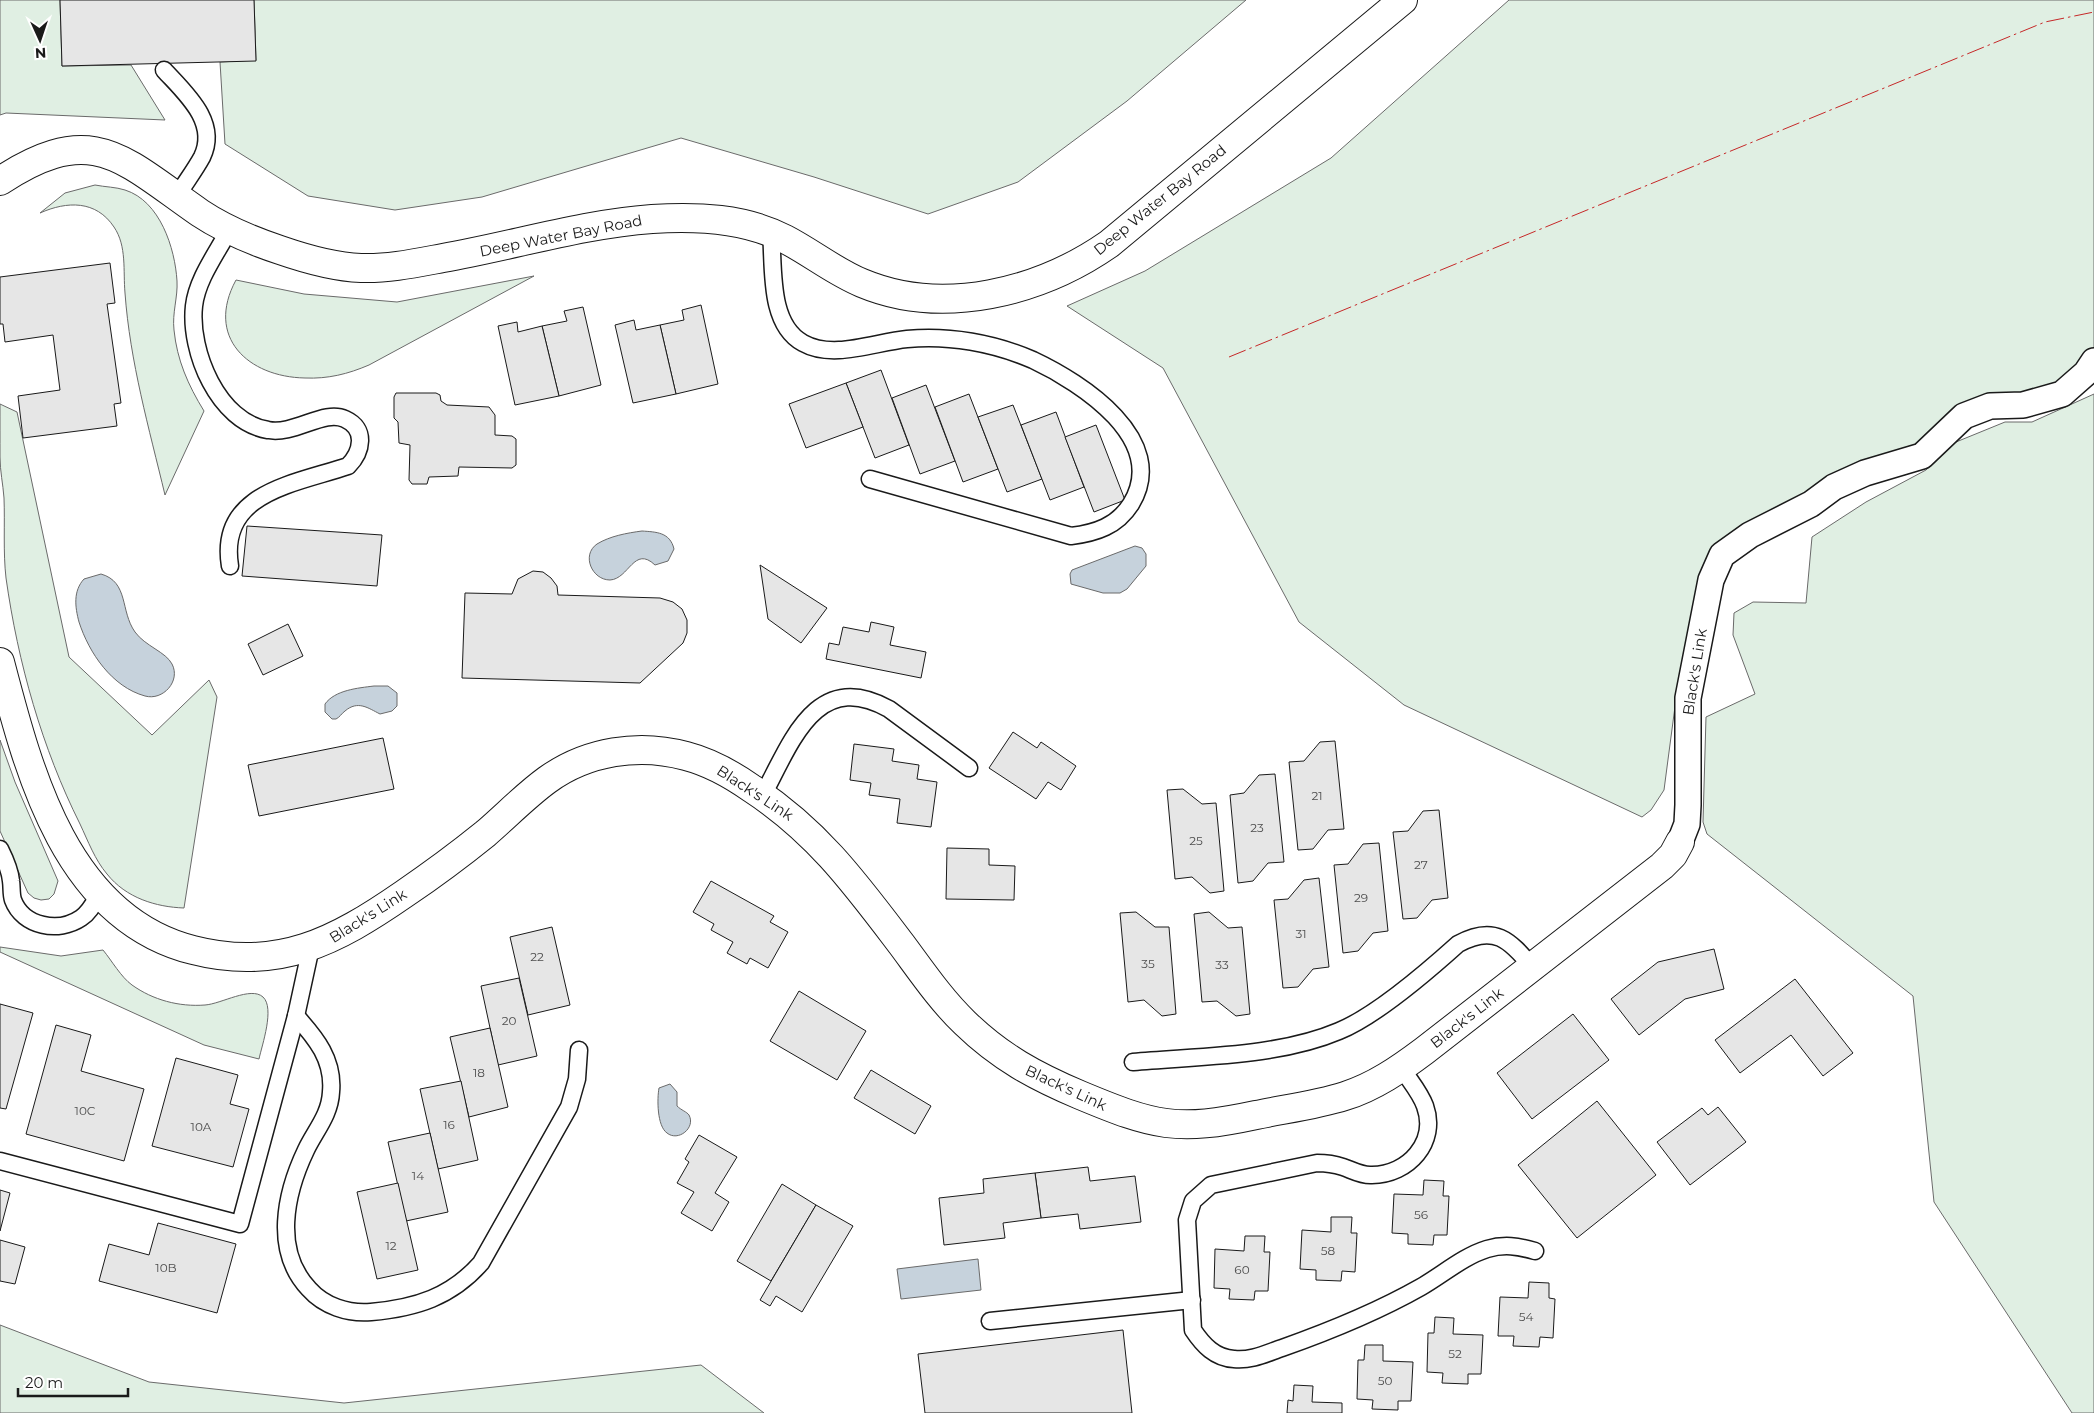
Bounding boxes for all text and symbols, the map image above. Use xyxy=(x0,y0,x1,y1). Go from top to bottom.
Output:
north arrow xyxy=(15,15,65,65)
text: N xyxy=(35,44,47,62)
street label: Deep Water Bay Road xyxy=(1089,140,1230,259)
street label: Deep Water Bay Road xyxy=(478,210,644,261)
street label: Black's Link xyxy=(1678,627,1711,717)
street label: Black's Link xyxy=(713,761,797,824)
house number: 21 xyxy=(1311,788,1323,803)
house number: 23 xyxy=(1250,820,1264,835)
house number: 25 xyxy=(1189,833,1203,848)
house number: 27 xyxy=(1414,857,1428,872)
street label: Black's Link xyxy=(325,884,410,947)
house number: 29 xyxy=(1354,890,1368,905)
house number: 31 xyxy=(1295,926,1307,941)
house number: 22 xyxy=(530,949,544,964)
house number: 35 xyxy=(1141,956,1155,971)
house number: 33 xyxy=(1215,957,1229,972)
street label: Black's Link xyxy=(1426,983,1507,1052)
house number: 20 xyxy=(502,1013,516,1028)
street label: Black's Link xyxy=(1022,1060,1110,1115)
house number: 18 xyxy=(473,1065,485,1080)
house number: 10C xyxy=(75,1103,96,1118)
house number: 16 xyxy=(443,1117,455,1132)
house number: 10A xyxy=(191,1119,212,1134)
house number: 14 xyxy=(412,1168,424,1183)
house number: 56 xyxy=(1414,1207,1428,1222)
house number: 12 xyxy=(385,1238,397,1253)
house number: 58 xyxy=(1321,1243,1336,1258)
house number: 10B xyxy=(155,1260,177,1275)
house number: 60 xyxy=(1234,1262,1250,1277)
house number: 54 xyxy=(1519,1309,1533,1324)
house number: 52 xyxy=(1448,1346,1462,1361)
scale bar xyxy=(18,1366,128,1398)
text: 20 m xyxy=(25,1373,63,1392)
house number: 50 xyxy=(1378,1373,1392,1388)

